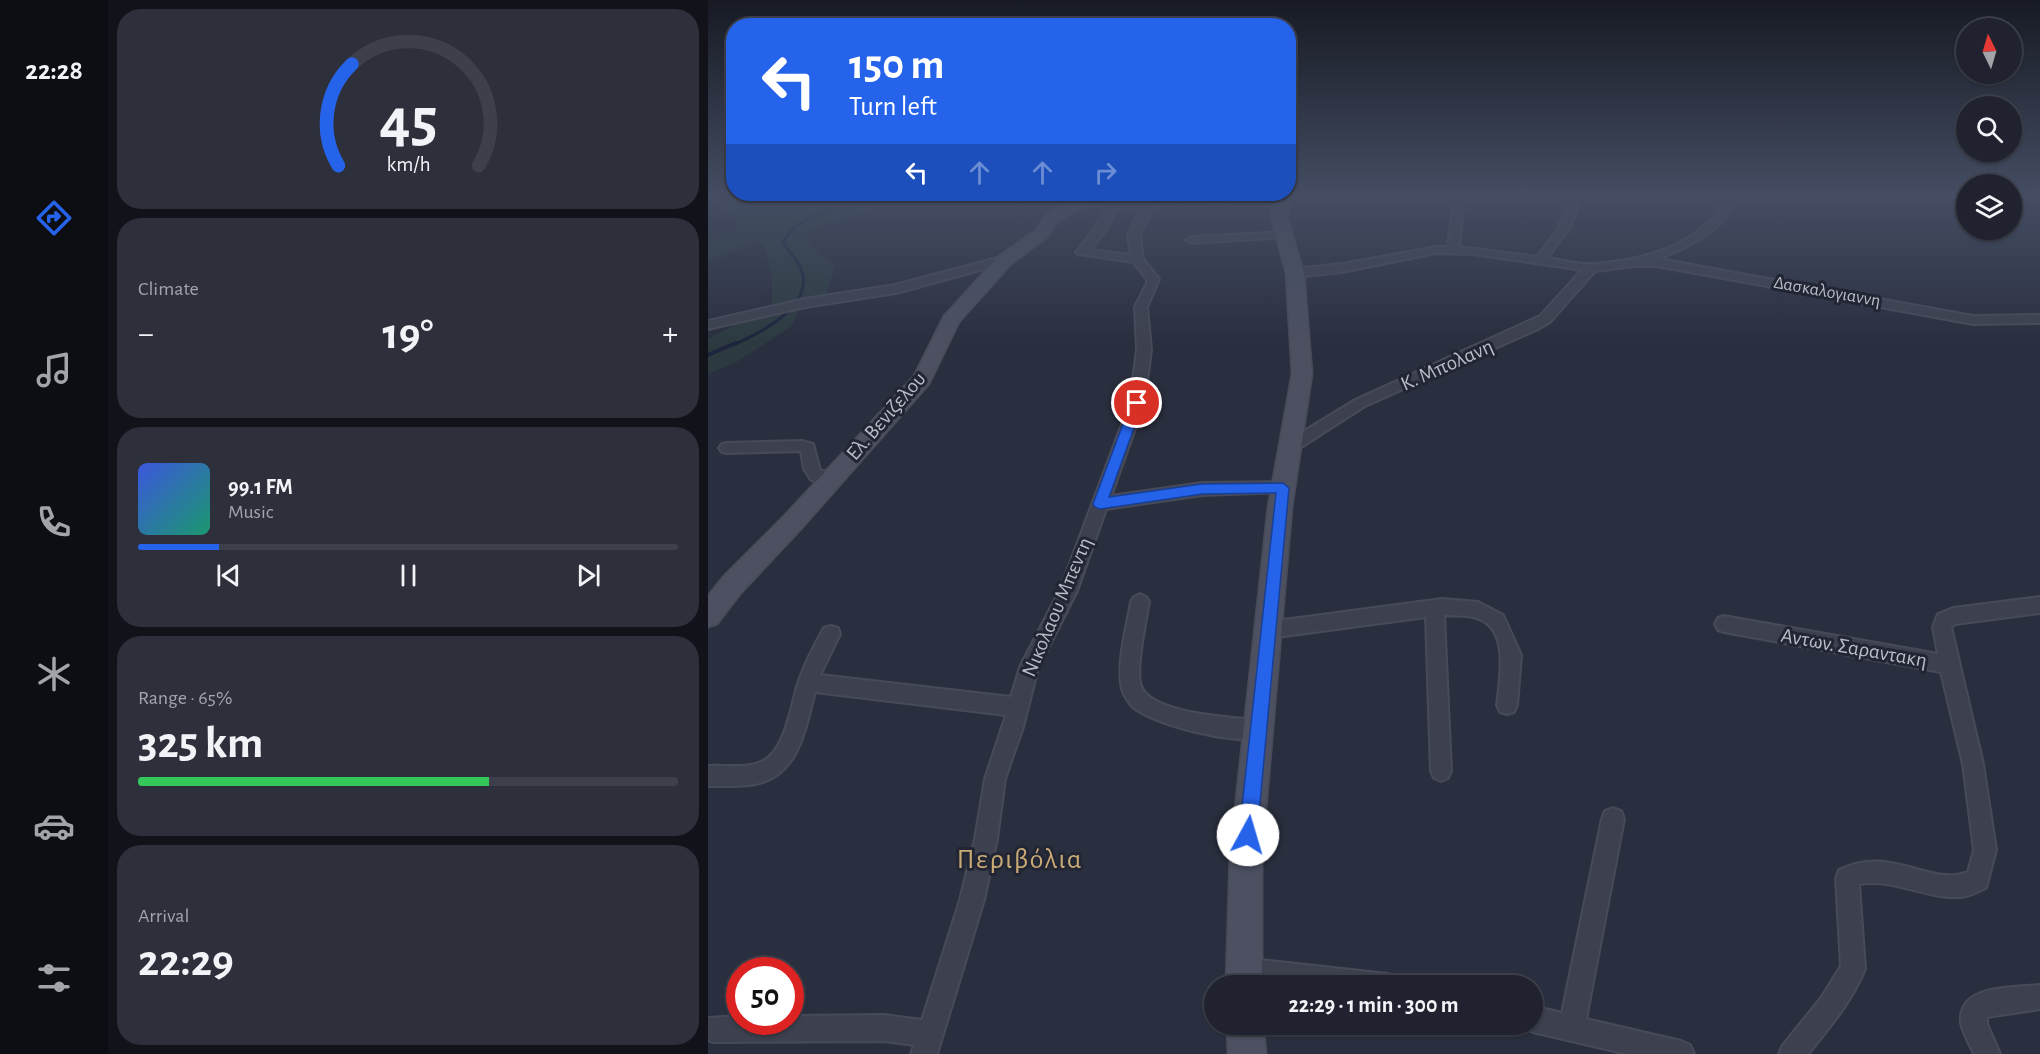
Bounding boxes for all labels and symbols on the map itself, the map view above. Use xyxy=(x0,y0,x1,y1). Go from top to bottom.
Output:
north arrow xyxy=(1956,18,2022,84)
street label: Δασκαλογιαννη xyxy=(1772,274,1882,310)
street label: Κ. Μπολανη xyxy=(1398,335,1496,395)
street label: Ελ. Βενιζελου xyxy=(842,368,930,464)
pin xyxy=(1111,377,1162,428)
street label: Νικολαου Μπεντη xyxy=(1018,534,1096,680)
street label: Αντων. Σαραντακη xyxy=(1779,625,1929,671)
position arrow xyxy=(1216,803,1280,867)
district label: Περιβόλια xyxy=(957,846,1083,874)
speed limit sign: 50 xyxy=(726,957,804,1035)

